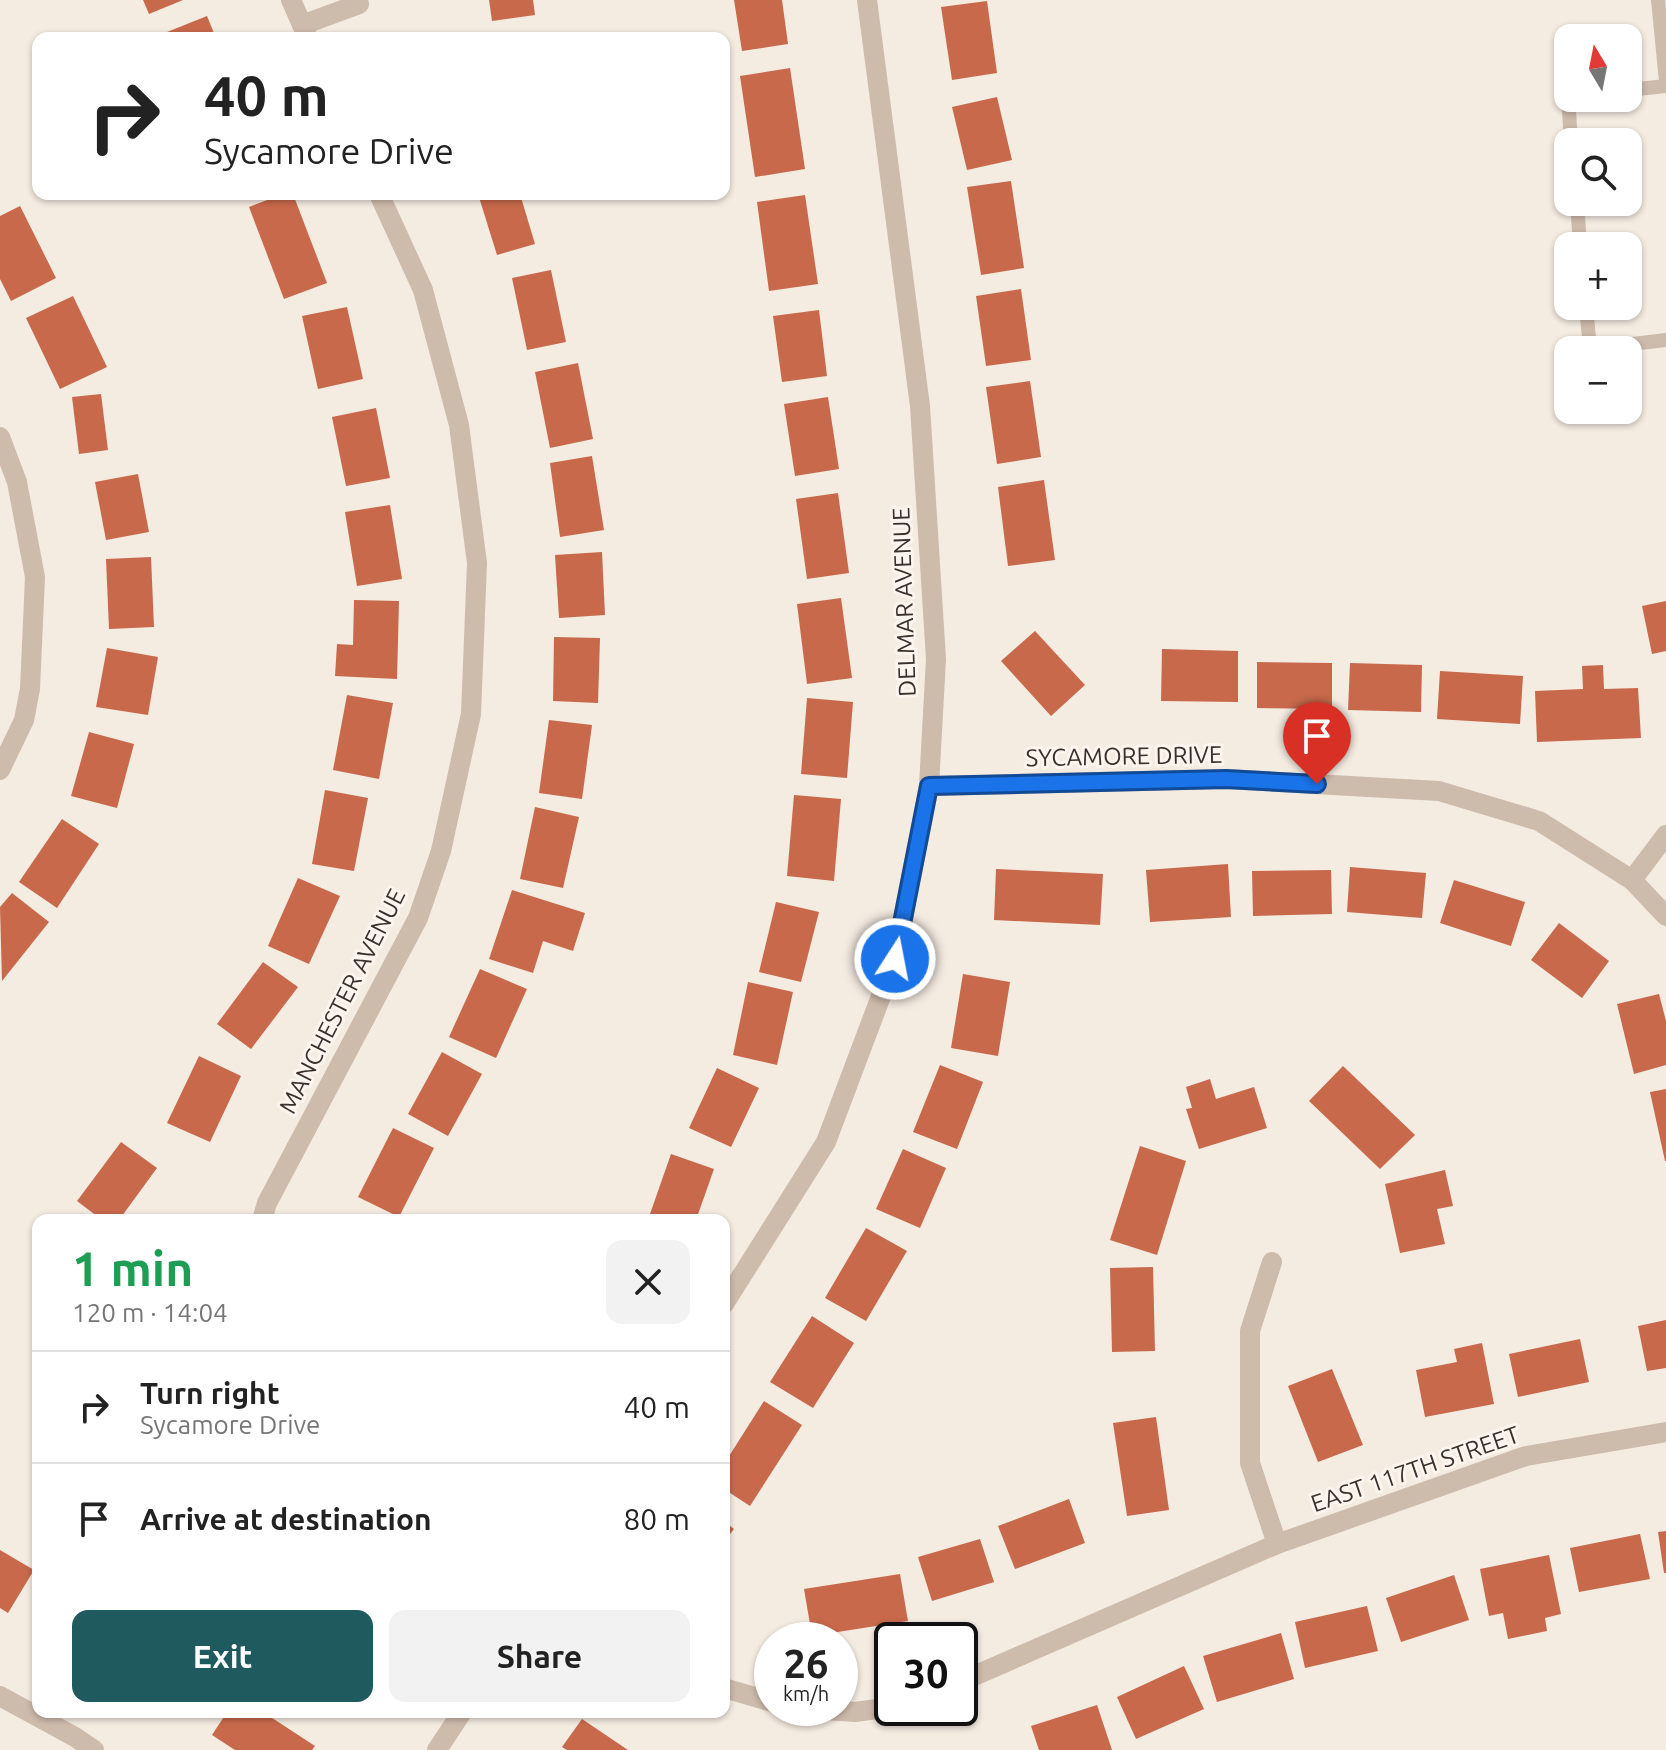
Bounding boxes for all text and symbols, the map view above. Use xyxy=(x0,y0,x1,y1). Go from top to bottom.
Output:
north arrow xyxy=(1554,24,1642,112)
map controls xyxy=(1554,24,1642,424)
icon: right xyxy=(72,64,176,168)
text: 40 m xyxy=(204,64,329,127)
button: search xyxy=(1554,128,1642,216)
text: Sycamore Drive xyxy=(204,130,454,171)
button: + xyxy=(1554,232,1642,320)
button: − xyxy=(1554,336,1642,424)
street label: DELMAR AVENUE xyxy=(887,507,921,697)
pin xyxy=(1283,702,1351,784)
icon: arrive xyxy=(1295,714,1339,758)
street label: SYCAMORE DRIVE xyxy=(1025,741,1223,771)
street label: MANCHESTER AVENUE xyxy=(274,884,410,1118)
position arrow xyxy=(853,917,937,1001)
button: close xyxy=(606,1240,690,1324)
text: 1 min xyxy=(72,1241,193,1295)
text: 120 m · 14:04 xyxy=(72,1298,228,1327)
text: Turn right xyxy=(140,1376,280,1410)
icon: right xyxy=(72,1385,116,1429)
text: 40 m xyxy=(623,1390,690,1424)
text: Sycamore Drive xyxy=(140,1410,320,1439)
street label: EAST 117TH STREET xyxy=(1307,1421,1523,1517)
icon: arrive xyxy=(72,1497,116,1541)
text: Arrive at destination xyxy=(140,1502,432,1536)
text: 80 m xyxy=(623,1502,690,1536)
button: Exit xyxy=(72,1610,373,1702)
button: Share xyxy=(389,1610,690,1702)
speed limit sign: 30 xyxy=(874,1622,978,1726)
text: 26 xyxy=(783,1641,829,1686)
text: km/h xyxy=(783,1682,829,1705)

